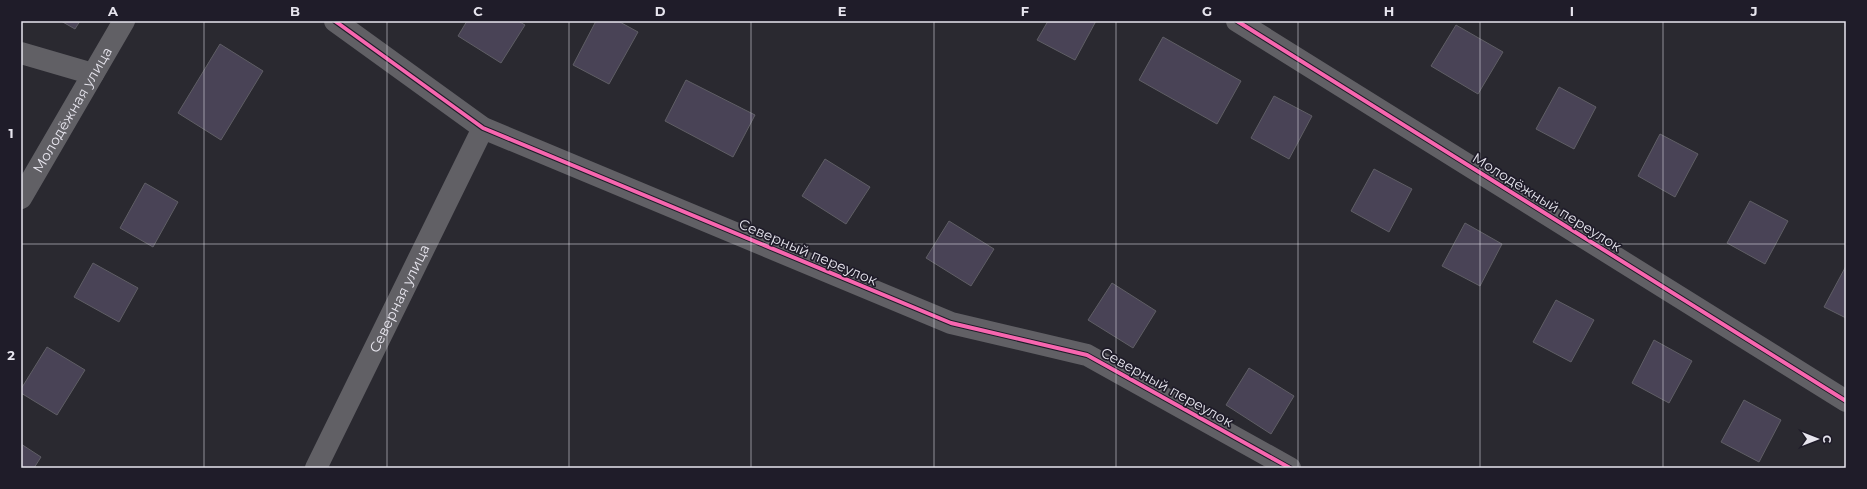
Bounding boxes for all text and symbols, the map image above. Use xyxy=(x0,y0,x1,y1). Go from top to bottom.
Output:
text: A xyxy=(107,3,119,19)
text: B xyxy=(290,3,300,19)
text: C xyxy=(473,3,483,19)
text: D xyxy=(655,3,666,19)
text: E xyxy=(838,3,847,19)
text: F xyxy=(1021,3,1029,19)
text: G xyxy=(1202,3,1212,19)
text: H xyxy=(1384,3,1394,19)
text: I xyxy=(1570,3,1574,19)
text: J xyxy=(1749,3,1758,19)
street label: Молодёжная улица xyxy=(29,44,116,176)
text: 1 xyxy=(8,125,14,141)
street label: Молодёжный переулок xyxy=(1469,149,1625,255)
street label: Северный переулок xyxy=(736,215,880,289)
street label: Северная улица xyxy=(365,241,434,356)
street label: Северный переулок xyxy=(1098,343,1236,431)
text: 2 xyxy=(7,347,15,363)
north arrow xyxy=(1797,419,1837,459)
text: С xyxy=(1820,435,1834,443)

